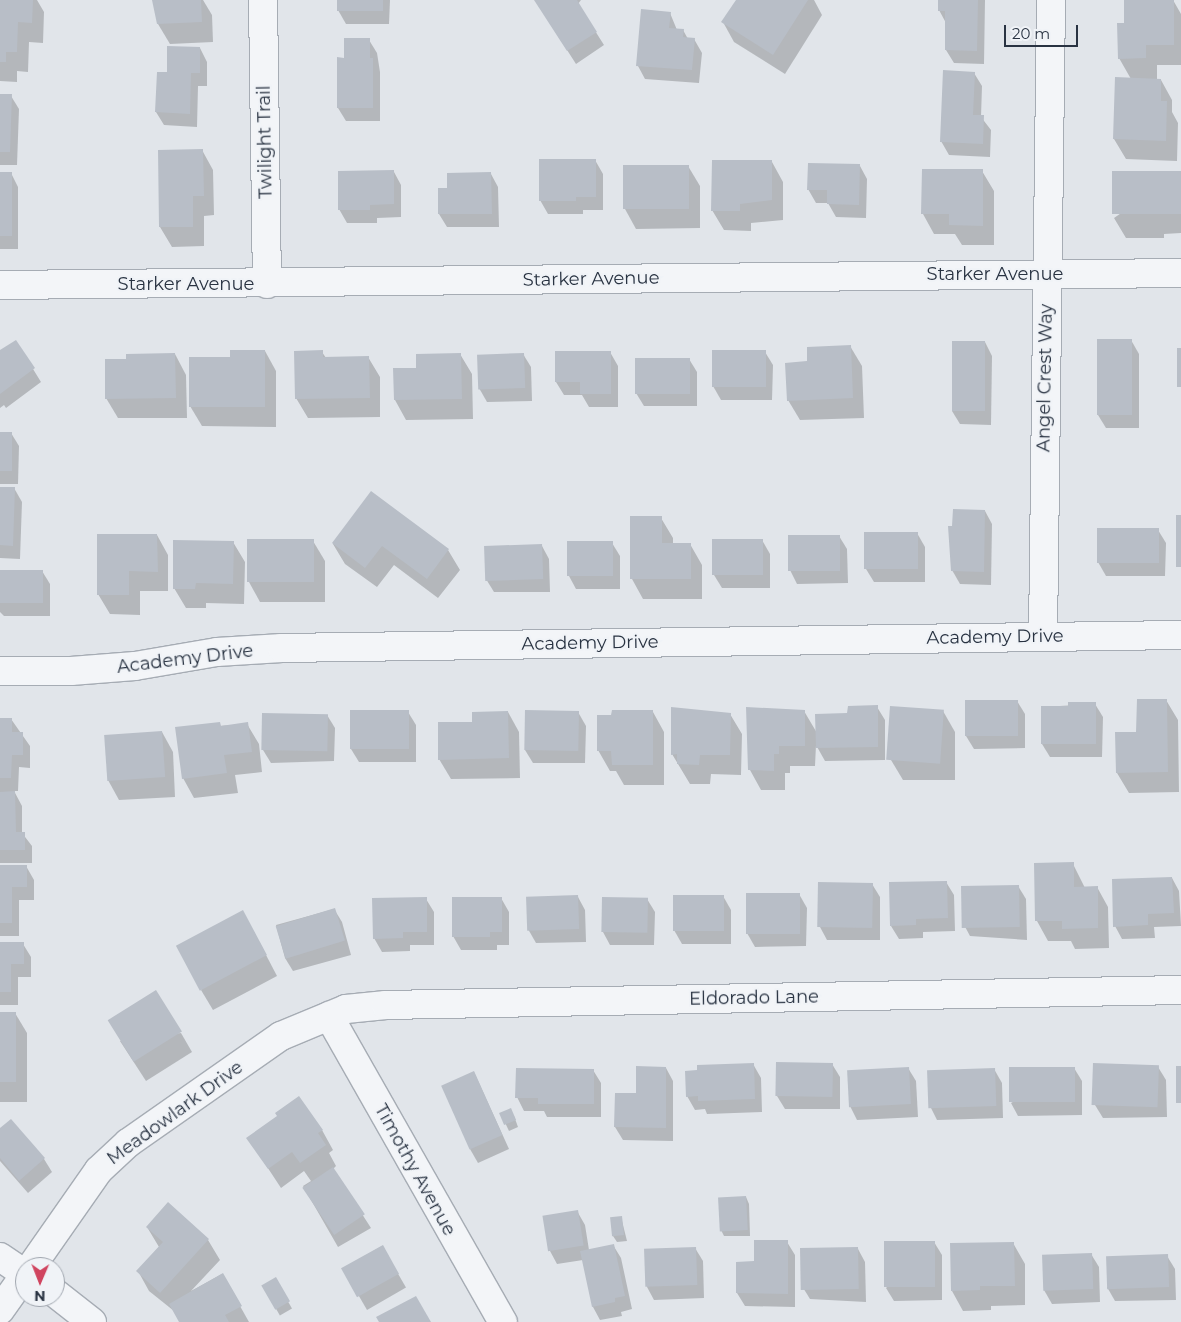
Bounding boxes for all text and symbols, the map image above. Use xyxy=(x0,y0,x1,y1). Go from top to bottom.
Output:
scale bar xyxy=(1006,15,1080,47)
text: 20 m xyxy=(1012,24,1050,43)
street label: Twilight Trail xyxy=(253,85,277,199)
street label: Starker Avenue xyxy=(927,263,1063,285)
street label: Starker Avenue xyxy=(522,267,660,291)
street label: Starker Avenue xyxy=(118,273,254,295)
street label: Angel Crest Way xyxy=(1033,304,1057,452)
street label: Academy Drive xyxy=(926,625,1064,649)
street label: Academy Drive xyxy=(521,631,659,655)
street label: Academy Drive xyxy=(116,640,254,678)
street label: Eldorado Lane xyxy=(689,986,819,1010)
street label: Meadowlark Drive xyxy=(103,1056,247,1170)
street label: Timothy Avenue xyxy=(370,1100,460,1240)
north arrow xyxy=(15,1257,65,1307)
text: N xyxy=(34,1287,46,1305)

